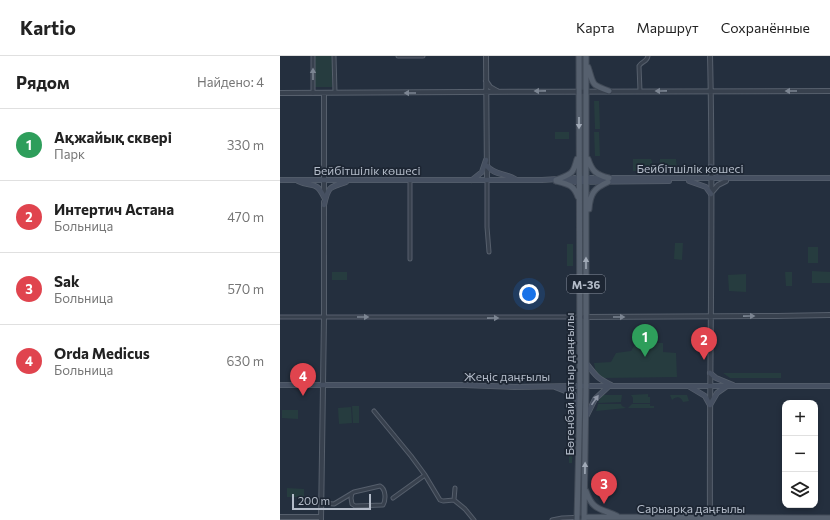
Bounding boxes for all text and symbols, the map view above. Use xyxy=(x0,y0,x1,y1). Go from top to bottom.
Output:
text: Kartio xyxy=(20,16,76,39)
text: Карта xyxy=(576,19,614,36)
text: Маршрут xyxy=(636,19,699,36)
text: Сохранённые xyxy=(721,19,810,36)
one-way arrow xyxy=(310,67,316,80)
text: Рядом xyxy=(16,72,70,93)
text: Найдено: 4 xyxy=(197,74,264,90)
one-way arrow xyxy=(534,88,546,95)
one-way arrow xyxy=(654,88,667,94)
one-way arrow xyxy=(784,88,797,94)
one-way arrow xyxy=(403,90,416,96)
one-way arrow xyxy=(576,117,582,130)
text: Ақжайық сквері xyxy=(54,128,172,146)
text: 1 xyxy=(26,137,32,153)
text: 330 m xyxy=(227,137,264,153)
text: Парк xyxy=(54,146,85,162)
street label: Бейбітшілік көшесі xyxy=(636,161,744,175)
street label: Бейбітшілік көшесі xyxy=(313,163,421,177)
text: Интертич Астана xyxy=(54,200,174,218)
text: 2 xyxy=(25,209,33,225)
text: 470 m xyxy=(227,209,264,225)
text: Больница xyxy=(54,218,113,234)
one-way arrow xyxy=(583,256,589,269)
text: Sak xyxy=(54,272,80,290)
road number: M-36 xyxy=(567,275,605,293)
text: 3 xyxy=(25,281,33,297)
text: 570 m xyxy=(227,281,264,297)
your location xyxy=(519,284,539,304)
text: Больница xyxy=(54,290,113,306)
street label: Бөгенбай Батыр даңғылы xyxy=(562,312,576,456)
one-way arrow xyxy=(743,313,756,319)
one-way arrow xyxy=(357,314,370,320)
one-way arrow xyxy=(613,314,625,321)
one-way arrow xyxy=(487,315,500,321)
pin: 1 xyxy=(632,324,658,357)
pin: 2 xyxy=(691,327,717,360)
text: Orda Medicus xyxy=(54,344,150,362)
text: 4 xyxy=(25,353,33,369)
text: 630 m xyxy=(226,353,264,369)
text: Больница xyxy=(54,362,113,378)
pin: 4 xyxy=(290,363,316,396)
street label: Жеңіс даңғылы xyxy=(464,369,550,383)
one-way arrow xyxy=(592,394,599,406)
map controls xyxy=(782,400,818,508)
button: + xyxy=(782,400,818,436)
button: − xyxy=(782,436,818,472)
one-way arrow xyxy=(582,461,588,474)
pin: 3 xyxy=(591,471,617,504)
button: layers xyxy=(782,472,818,508)
scale bar xyxy=(292,492,371,511)
text: 200 m xyxy=(298,494,330,507)
street label: Сарыарқа даңғылы xyxy=(637,501,745,515)

